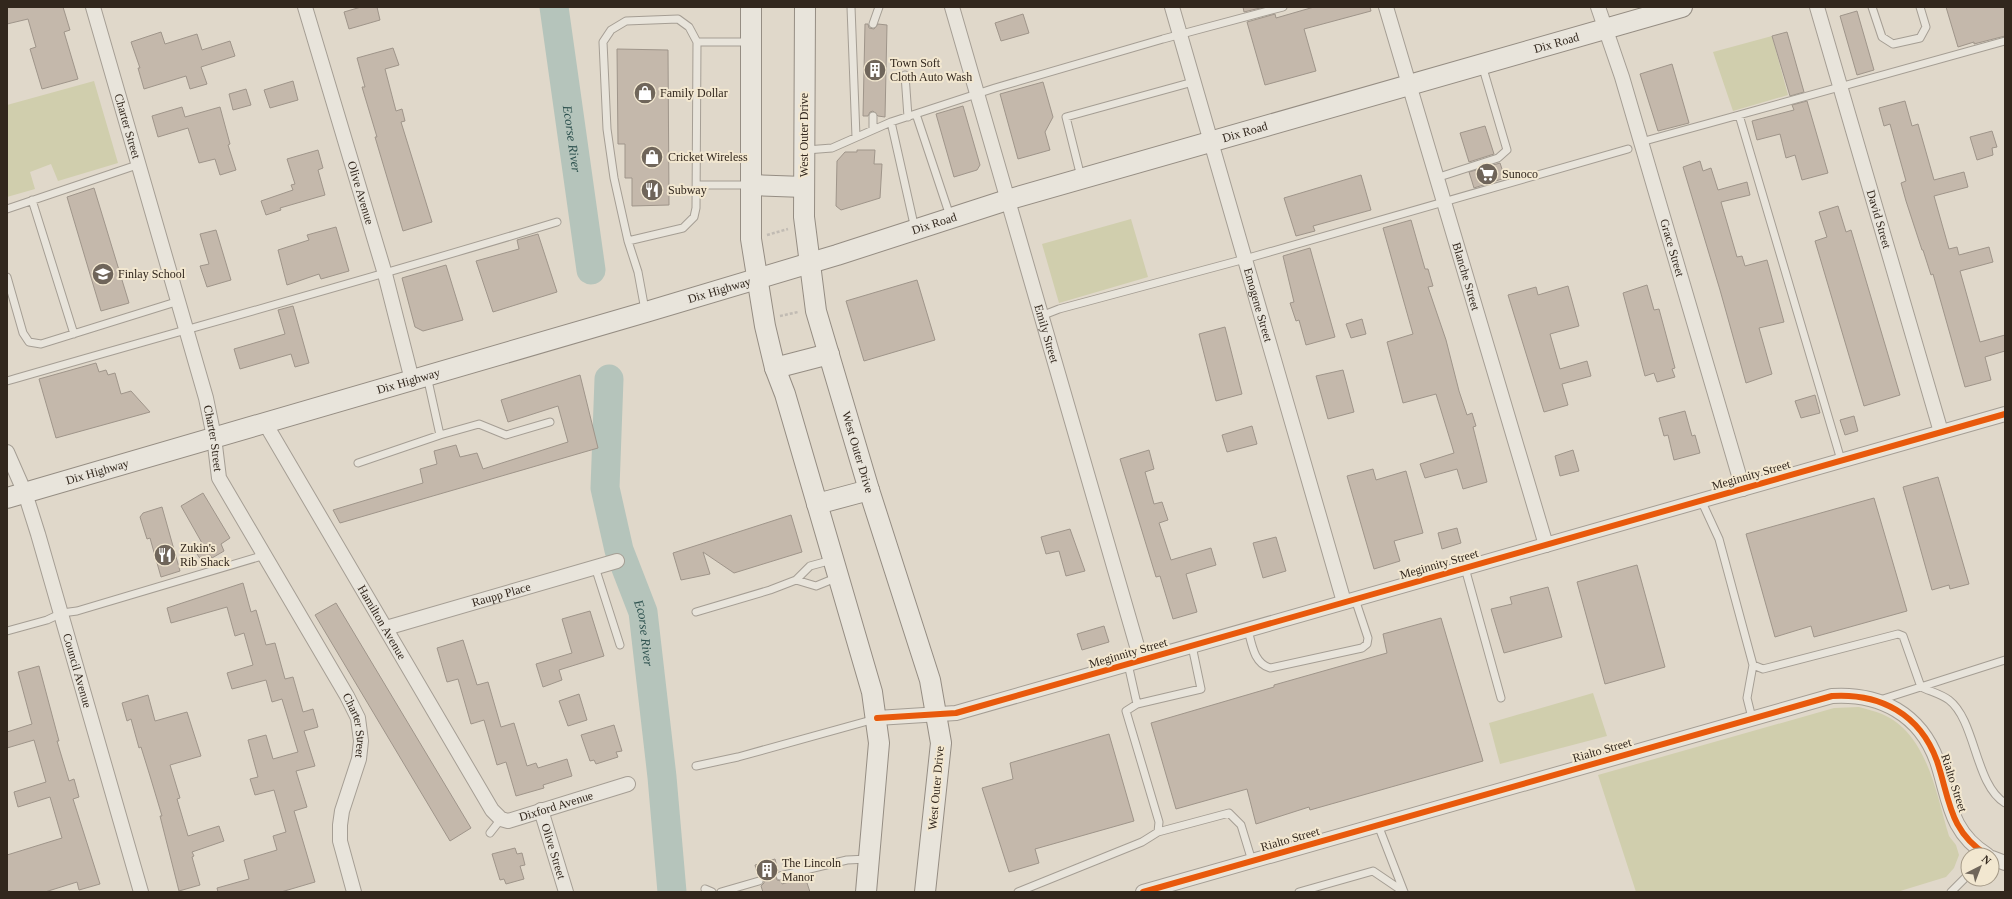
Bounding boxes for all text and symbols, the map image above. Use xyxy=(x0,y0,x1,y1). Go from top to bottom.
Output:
street label: Dix Road xyxy=(1532,30,1581,56)
place label: Town Soft Cloth Auto Wash xyxy=(890,56,972,84)
building icon: Town Soft Cloth Auto Wash xyxy=(862,57,888,83)
shop icon: Family Dollar xyxy=(632,80,658,106)
place label: Family Dollar xyxy=(660,86,728,100)
street label: Charter Street xyxy=(111,92,144,161)
street label: West Outer Drive xyxy=(797,93,811,177)
water label: Ecorse River xyxy=(560,103,584,174)
street label: Dix Road xyxy=(1221,119,1269,145)
shop icon: Cricket Wireless xyxy=(639,144,665,170)
place label: Cricket Wireless xyxy=(668,150,748,164)
street label: Olive Avenue xyxy=(345,159,377,226)
supermarket icon: Sunoco xyxy=(1474,161,1500,187)
place label: Sunoco xyxy=(1502,167,1538,181)
restaurant icon: Subway xyxy=(639,177,665,203)
place label: Subway xyxy=(668,183,707,197)
street label: David Street xyxy=(1864,188,1894,251)
street label: Dix Road xyxy=(910,210,958,237)
street label: Grace Street xyxy=(1657,217,1687,279)
street label: Blanche Street xyxy=(1449,241,1483,313)
school or university icon: Finlay School xyxy=(90,261,116,287)
street label: Emogene Street xyxy=(1241,266,1276,344)
place label: Finlay School xyxy=(118,267,186,281)
street label: Dix Highway xyxy=(686,274,752,306)
street label: Emily Street xyxy=(1031,303,1062,365)
street label: Dix Highway xyxy=(375,365,442,397)
street label: Charter Street xyxy=(201,404,225,473)
street label: West Outer Drive xyxy=(839,410,877,495)
street label: Dix Highway xyxy=(64,456,130,488)
street label: Meginnity Street xyxy=(1710,457,1792,493)
place label: Zukin's Rib Shack xyxy=(180,541,230,569)
restaurant icon: Zukin's Rib Shack xyxy=(152,542,178,568)
street label: Meginnity Street xyxy=(1398,546,1480,582)
street label: Raupp Place xyxy=(470,579,532,610)
street label: Hamilton Avenue xyxy=(355,582,409,662)
water label: Ecorse River xyxy=(631,596,656,668)
street label: Council Avenue xyxy=(60,632,95,710)
street label: Meginnity Street xyxy=(1087,635,1169,671)
street label: Charter Street xyxy=(340,691,368,759)
street label: Rialto Street xyxy=(1571,735,1634,765)
street label: West Outer Drive xyxy=(925,745,947,831)
street label: Rialto Street xyxy=(1938,752,1970,814)
street label: Dixford Avenue xyxy=(517,788,595,824)
street label: Olive Street xyxy=(538,821,569,881)
street label: Rialto Street xyxy=(1259,824,1322,854)
north arrow xyxy=(1960,847,2000,887)
text: N xyxy=(1980,852,1994,867)
place label: The Lincoln Manor xyxy=(782,856,841,884)
building icon: The Lincoln Manor xyxy=(754,857,780,883)

